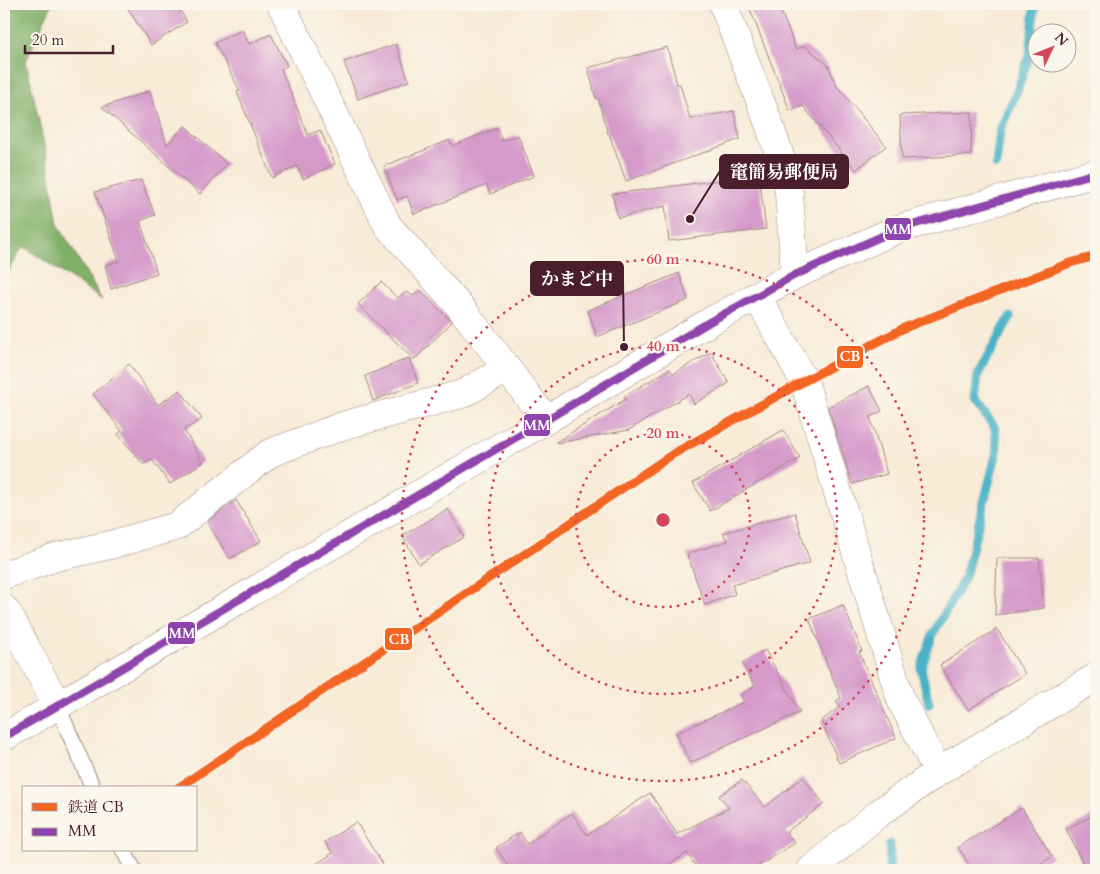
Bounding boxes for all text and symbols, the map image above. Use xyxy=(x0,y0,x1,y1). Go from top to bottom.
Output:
scale bar xyxy=(25,22,112,54)
north arrow xyxy=(1028,22,1078,72)
text: N xyxy=(1050,29,1072,50)
text: 20 m xyxy=(32,30,64,50)
callout: 竃簡易郵便局 xyxy=(720,155,848,188)
text: 竃簡易郵便局 xyxy=(730,160,838,185)
line badge: MM xyxy=(884,217,912,241)
text: MM xyxy=(884,220,912,239)
text: 60 m xyxy=(646,249,680,269)
callout: かまど中 xyxy=(531,262,623,295)
text: かまど中 xyxy=(541,267,613,292)
text: 40 m xyxy=(646,336,680,356)
line badge: CB xyxy=(836,345,864,369)
text: CB xyxy=(840,347,861,366)
line badge: MM xyxy=(523,413,551,437)
text: MM xyxy=(523,416,551,435)
text: 20 m xyxy=(646,423,680,443)
centre of rings xyxy=(654,511,672,529)
line badge: MM xyxy=(167,621,196,645)
text: MM xyxy=(168,624,196,643)
line badge: CB xyxy=(384,627,413,651)
text: CB xyxy=(389,630,410,649)
legend xyxy=(22,786,198,852)
text: 鉄道 CB xyxy=(68,797,124,817)
text: MM xyxy=(68,821,96,841)

